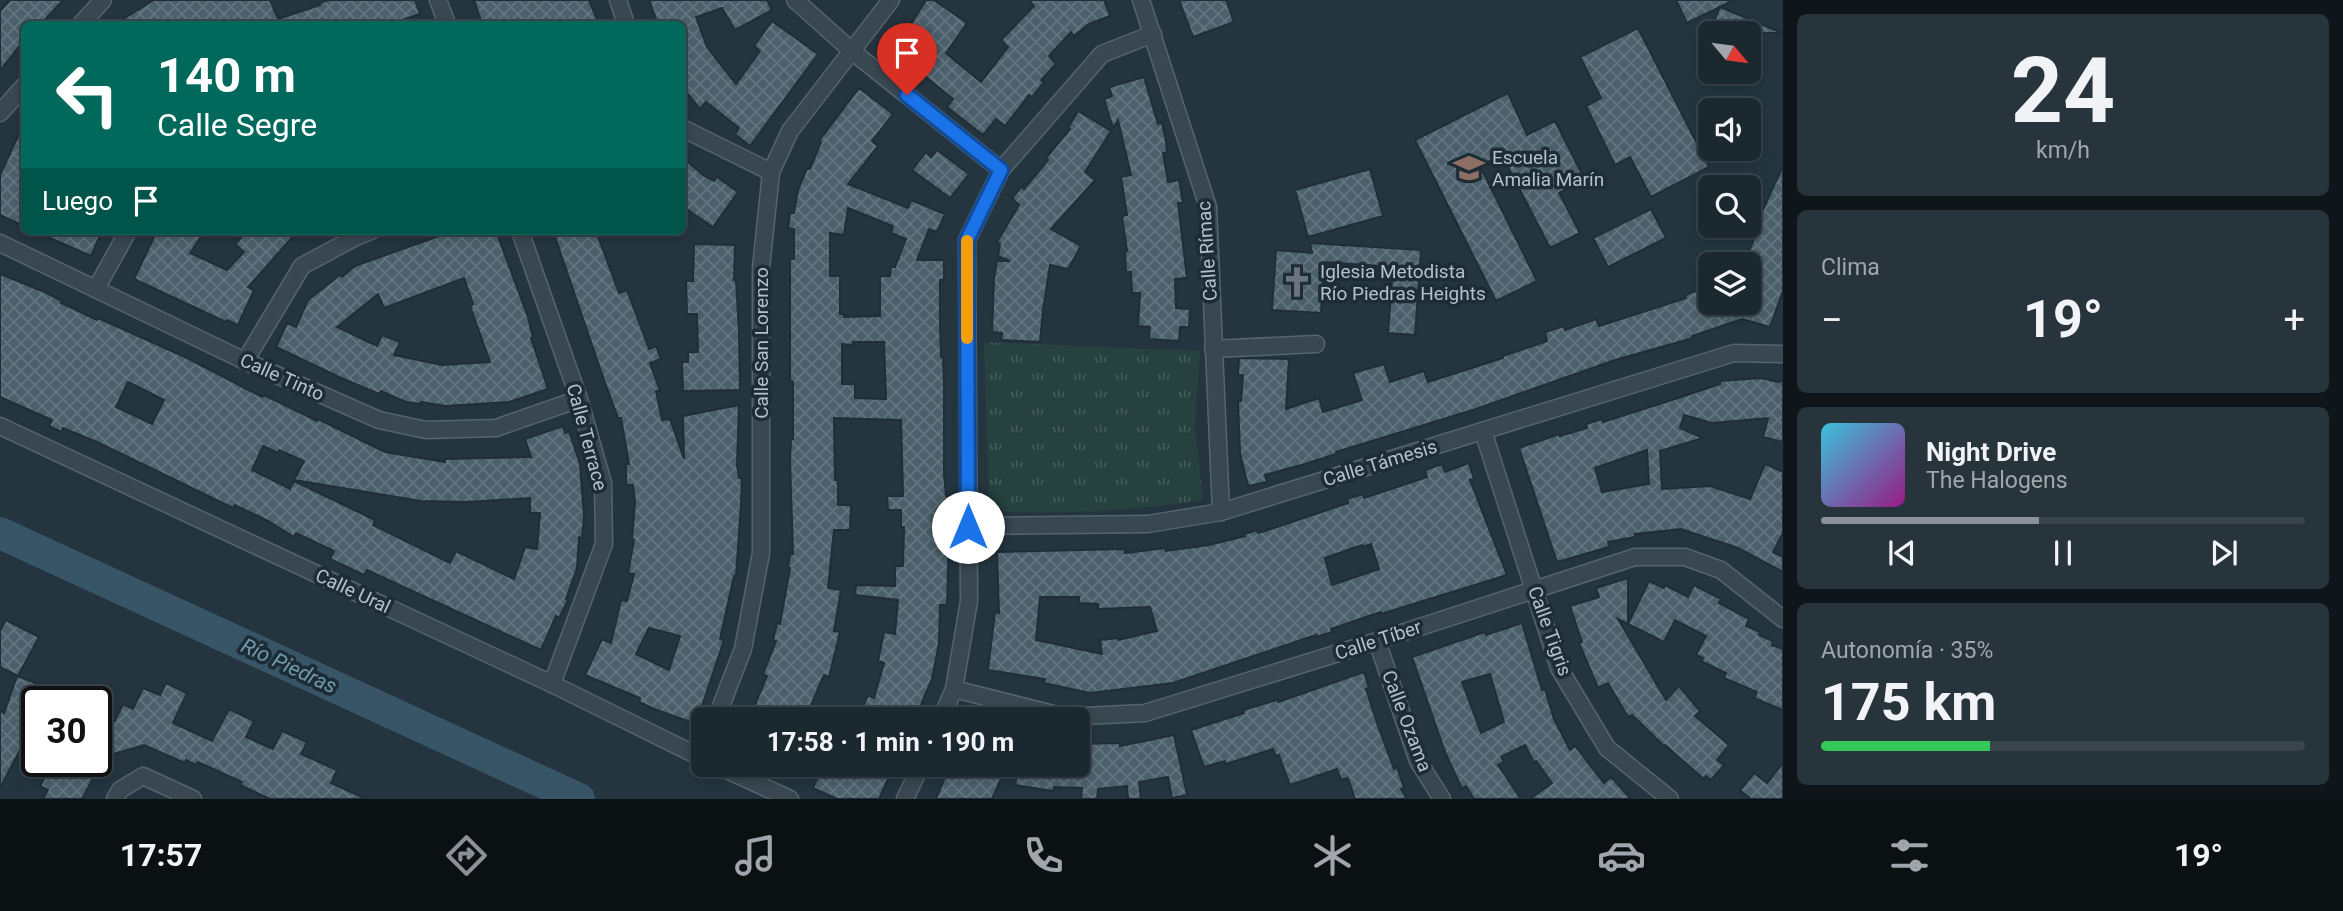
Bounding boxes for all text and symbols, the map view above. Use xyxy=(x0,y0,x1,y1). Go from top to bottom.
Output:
north arrow xyxy=(1698,21,1760,84)
map controls xyxy=(1698,21,1761,315)
pin xyxy=(877,23,937,95)
icon: arrive xyxy=(888,34,926,72)
text: 24 xyxy=(2011,38,2115,144)
text: 140 m xyxy=(157,47,296,104)
icon: left xyxy=(42,49,133,140)
button: sound xyxy=(1698,98,1761,161)
text: Calle Segre xyxy=(157,106,317,144)
text: km/h xyxy=(2036,137,2090,164)
place label: Escuela Amalia Marín xyxy=(1492,146,1604,191)
school or university icon: Escuela Amalia Marín xyxy=(1452,151,1486,185)
button: search xyxy=(1698,175,1761,238)
icon: arrive xyxy=(127,182,165,220)
text: Luego xyxy=(42,186,113,216)
street label: Calle Rímac xyxy=(1192,200,1222,302)
button: layers xyxy=(1698,252,1761,315)
text: Clima xyxy=(1821,254,1880,281)
place label: Iglesia Metodista Río Piedras Heights xyxy=(1320,260,1486,305)
church icon: Iglesia Metodista Río Piedras Heights xyxy=(1280,265,1314,299)
street label: Calle San Lorenzo xyxy=(750,267,773,419)
text: 19° xyxy=(2023,289,2103,350)
text: − xyxy=(1821,298,1843,342)
text: + xyxy=(2283,298,2305,342)
street label: Calle Tinto xyxy=(236,348,328,406)
street label: Calle Terrace xyxy=(562,381,612,493)
street label: Calle Támesis xyxy=(1320,435,1440,491)
text: Night Drive xyxy=(1926,437,2056,467)
text: The Halogens xyxy=(1926,467,2068,494)
position arrow xyxy=(931,490,1005,564)
icon: previous xyxy=(1883,534,1921,572)
icon: pause xyxy=(2044,534,2082,572)
icon: next xyxy=(2205,534,2243,572)
street label: Calle Ural xyxy=(312,564,394,618)
street label: Calle Tigris xyxy=(1523,583,1577,679)
street label: Calle Tíber xyxy=(1332,615,1425,665)
water label: Río Piedras xyxy=(237,633,341,699)
text: Autonomía · 35% xyxy=(1821,637,1993,664)
street label: Calle Ozama xyxy=(1377,667,1437,775)
text: 175 km xyxy=(1821,672,1996,733)
speed limit sign: 30 xyxy=(21,686,112,777)
text: 17:58 · 1 min · 190 m xyxy=(767,727,1014,757)
icon: directions xyxy=(442,831,491,880)
icon: music xyxy=(731,831,780,880)
icon: phone xyxy=(1019,831,1068,880)
icon: climate xyxy=(1308,831,1357,880)
icon: car xyxy=(1597,831,1646,880)
icon: filters xyxy=(1885,831,1934,880)
text: 17:57 xyxy=(120,836,202,874)
text: 19° xyxy=(2174,836,2223,874)

